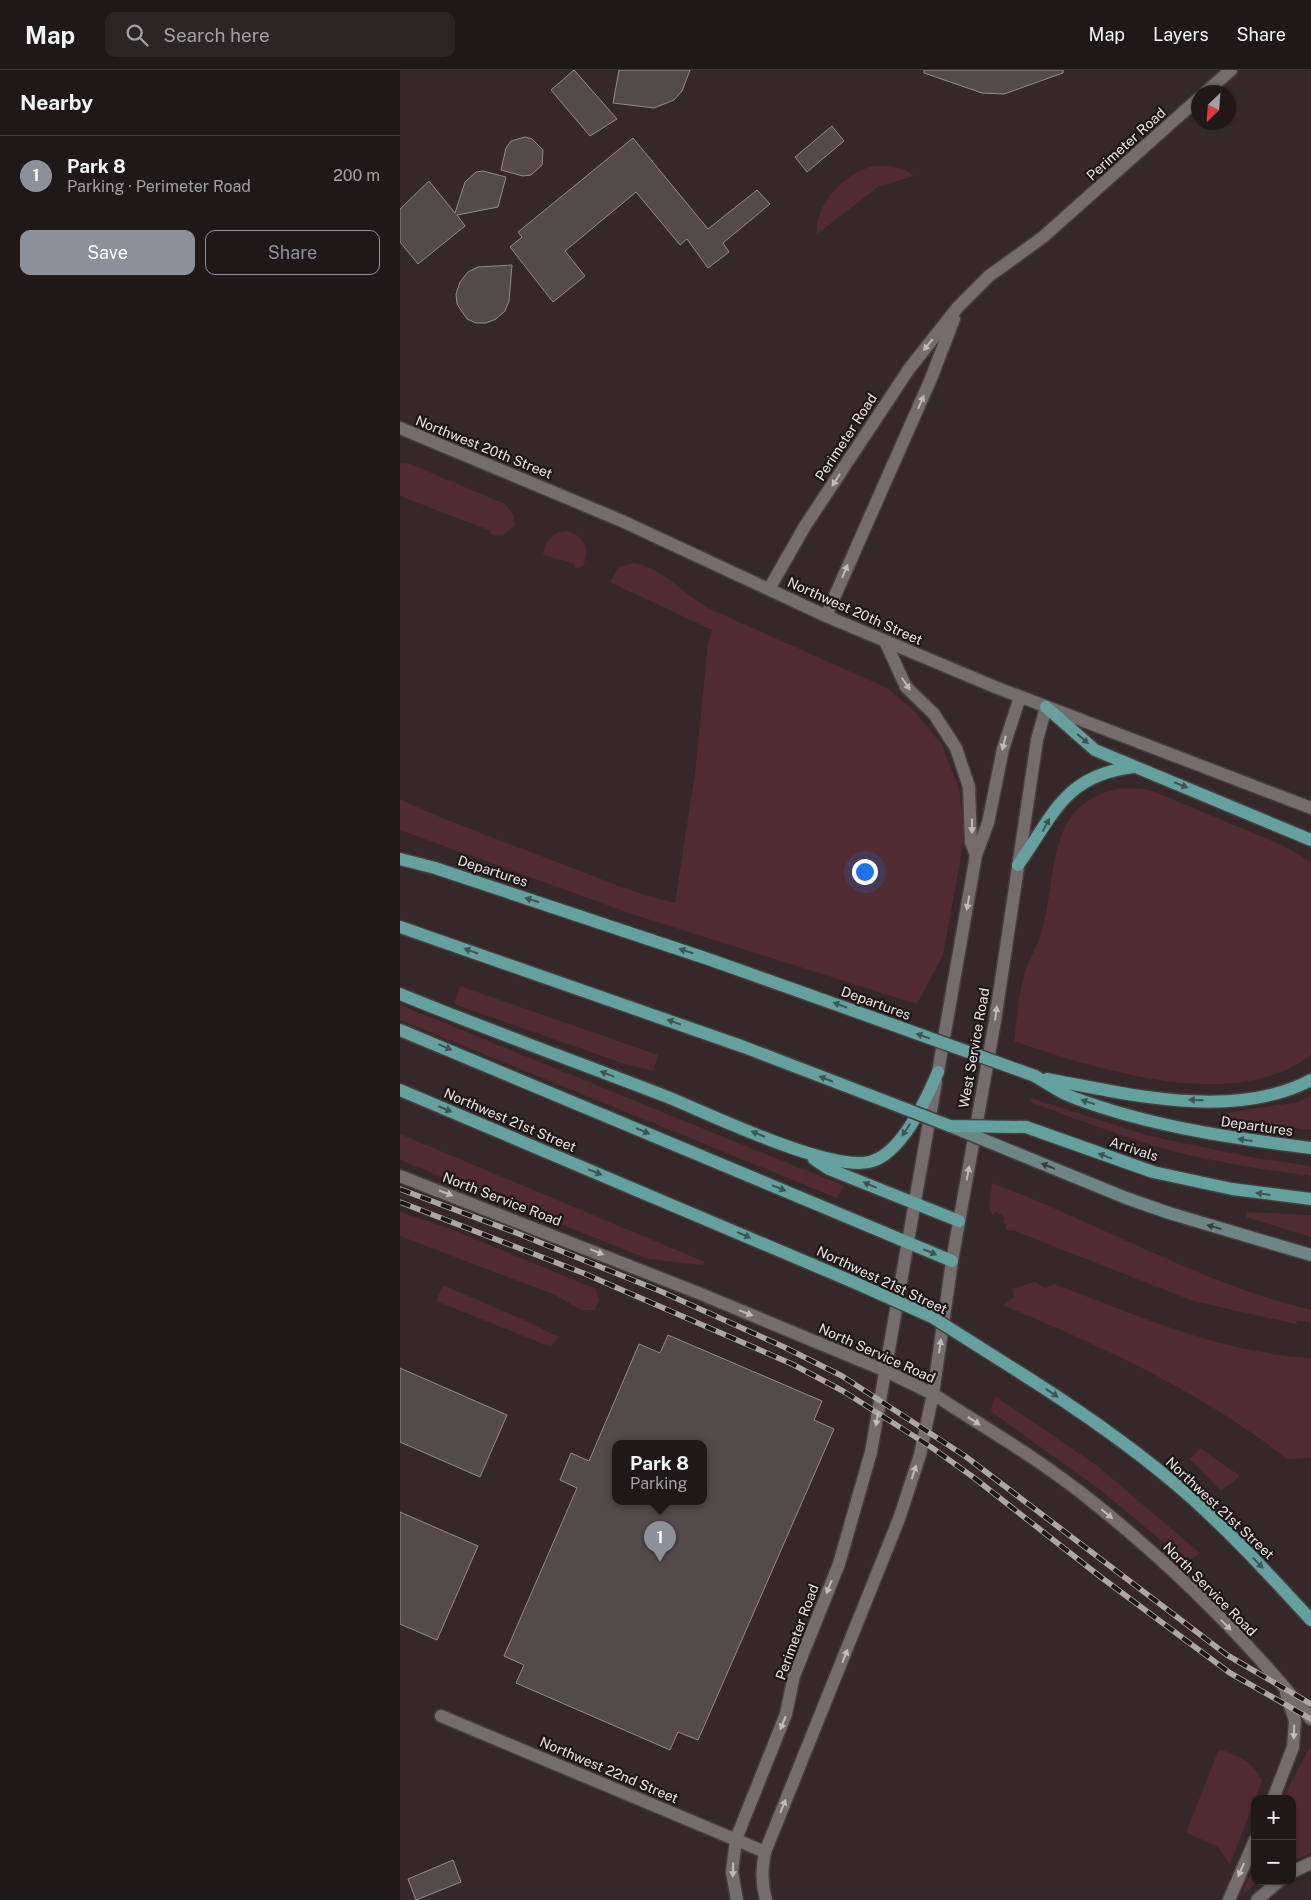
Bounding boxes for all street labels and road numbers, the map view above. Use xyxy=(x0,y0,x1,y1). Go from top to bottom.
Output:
street label: Perimeter Road xyxy=(1083,104,1169,184)
street label: Perimeter Road xyxy=(812,390,880,484)
street label: Northwest 20th Street xyxy=(413,412,555,482)
street label: Northwest 20th Street xyxy=(785,574,925,648)
street label: Departures xyxy=(456,852,530,890)
street label: Departures xyxy=(839,983,913,1023)
street label: West Service Road xyxy=(956,987,992,1109)
street label: Northwest 21st Street xyxy=(441,1085,579,1155)
street label: Departures xyxy=(1220,1113,1294,1139)
street label: Arrivals xyxy=(1108,1134,1160,1164)
street label: North Service Road xyxy=(440,1169,564,1229)
street label: Northwest 21st Street xyxy=(814,1243,950,1317)
street label: North Service Road xyxy=(816,1320,938,1386)
street label: Northwest 21st Street xyxy=(1163,1454,1277,1562)
street label: North Service Road xyxy=(1160,1539,1260,1639)
street label: Perimeter Road xyxy=(772,1582,822,1682)
street label: Northwest 22nd Street xyxy=(537,1734,681,1806)

